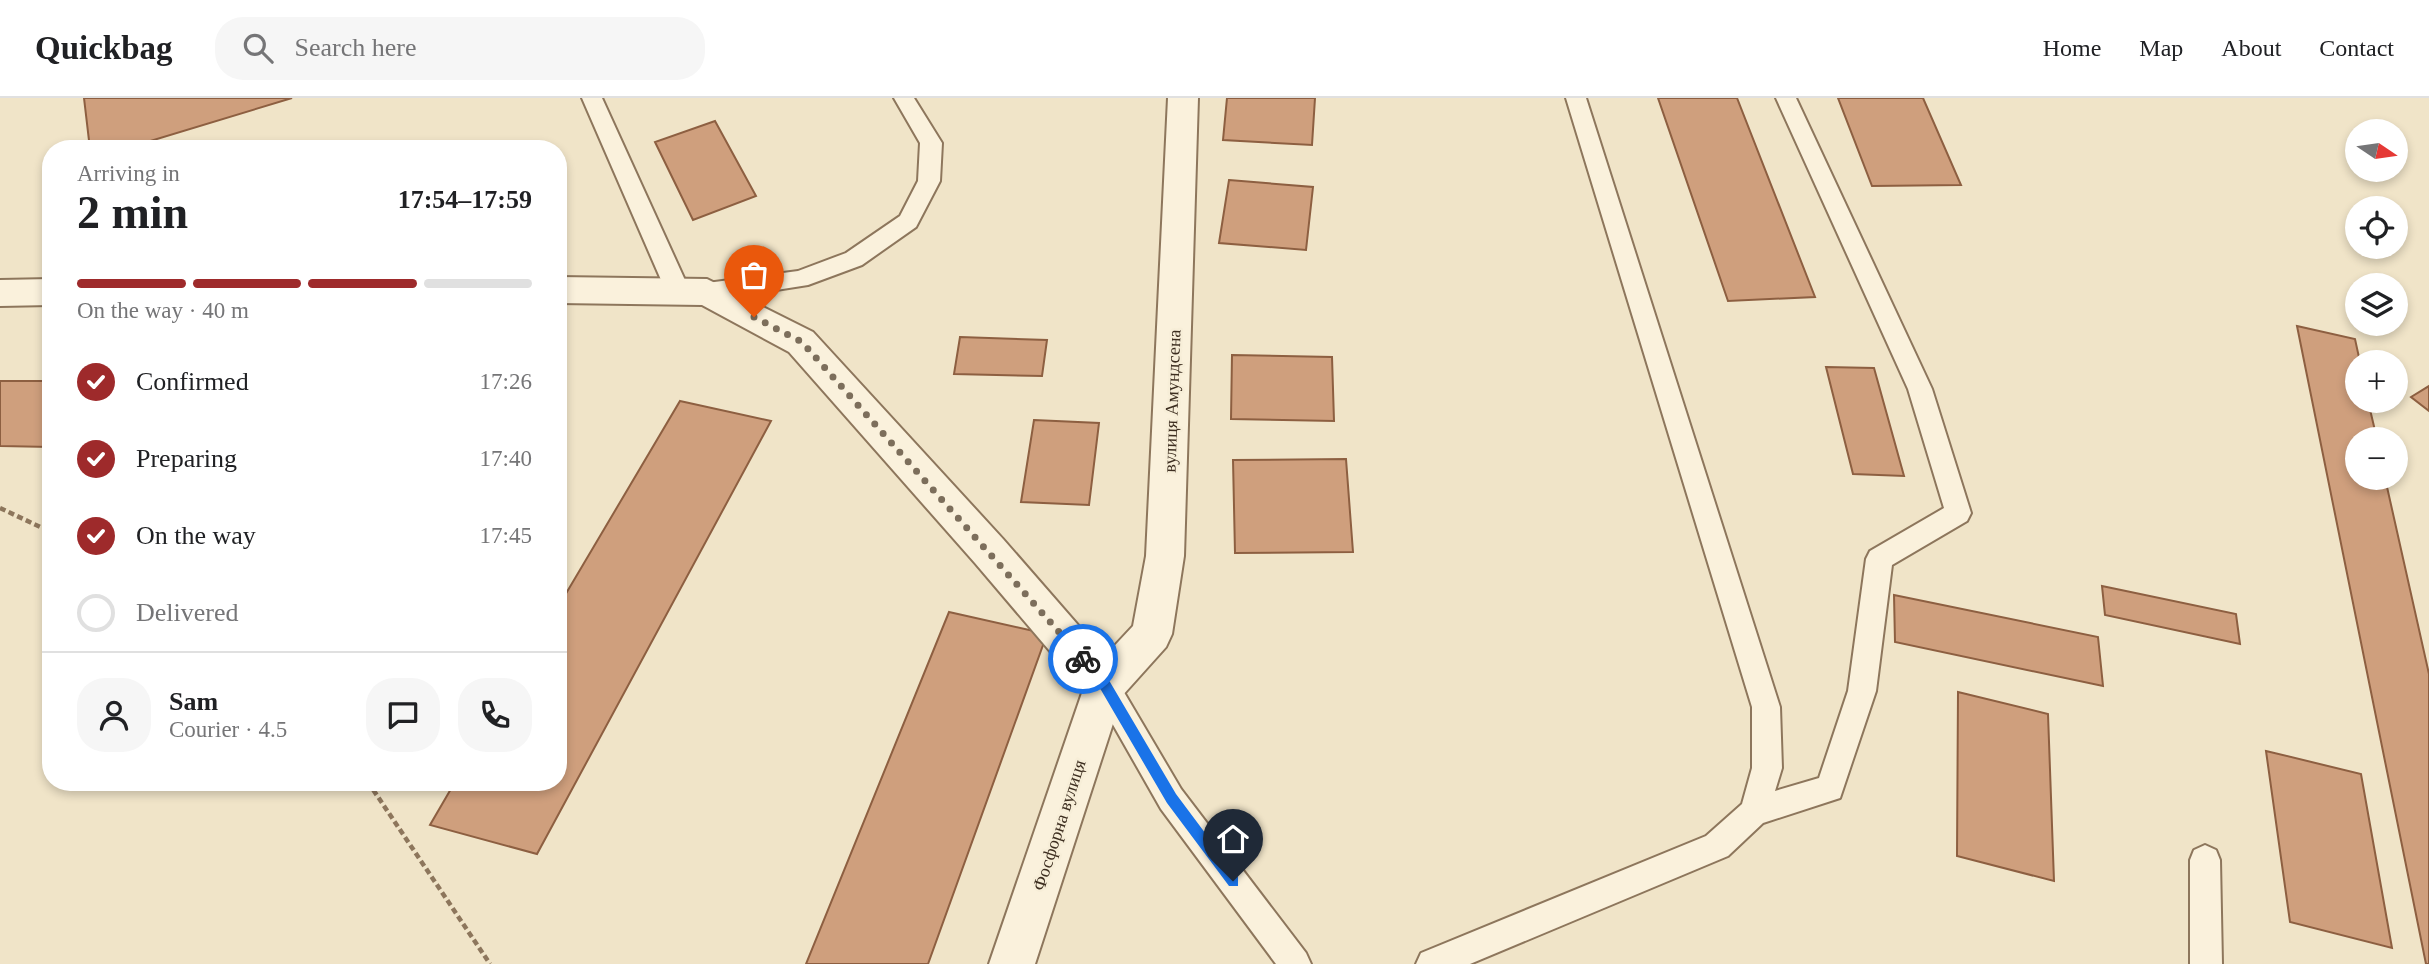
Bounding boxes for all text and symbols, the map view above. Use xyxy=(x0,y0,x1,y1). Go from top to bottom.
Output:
search box xyxy=(215,17,705,80)
icon: search xyxy=(239,29,277,67)
text: Quickbag xyxy=(35,30,173,66)
text: Search here xyxy=(295,33,417,62)
text: Home xyxy=(2043,35,2101,61)
text: Map xyxy=(2139,35,2183,61)
text: About xyxy=(2221,35,2281,61)
text: Contact xyxy=(2319,35,2394,61)
north arrow xyxy=(2345,119,2408,182)
map controls xyxy=(2345,119,2408,490)
text: Arriving in xyxy=(77,161,180,186)
text: 17:54–17:59 xyxy=(398,185,532,214)
text: 2 min xyxy=(77,187,188,238)
button: locate xyxy=(2345,196,2408,259)
pin xyxy=(724,245,784,317)
icon: bag xyxy=(735,256,773,294)
button: layers xyxy=(2345,273,2408,336)
text: On the way · 40 m xyxy=(77,298,249,323)
street label: вулиця Амундсена xyxy=(1160,329,1184,473)
button: + xyxy=(2345,350,2408,413)
icon: check xyxy=(77,363,115,401)
text: Confirmed xyxy=(136,367,249,396)
text: 17:26 xyxy=(480,369,532,394)
button: − xyxy=(2345,427,2408,490)
icon: check xyxy=(77,440,115,478)
text: Preparing xyxy=(136,444,237,473)
text: 17:40 xyxy=(480,446,532,471)
icon: check xyxy=(77,517,115,555)
text: On the way xyxy=(136,521,256,550)
text: 17:45 xyxy=(480,523,532,548)
text: Delivered xyxy=(136,598,239,627)
courier xyxy=(1048,624,1118,694)
icon: bike xyxy=(1064,640,1102,678)
button: person xyxy=(77,678,151,752)
button: chat xyxy=(366,678,440,752)
button: phone xyxy=(458,678,532,752)
text: Sam xyxy=(169,687,218,716)
text: Courier · 4.5 xyxy=(169,717,287,742)
street label: Фосфорна вулиця xyxy=(1028,757,1090,893)
pin xyxy=(1203,809,1263,881)
icon: home xyxy=(1214,820,1252,858)

